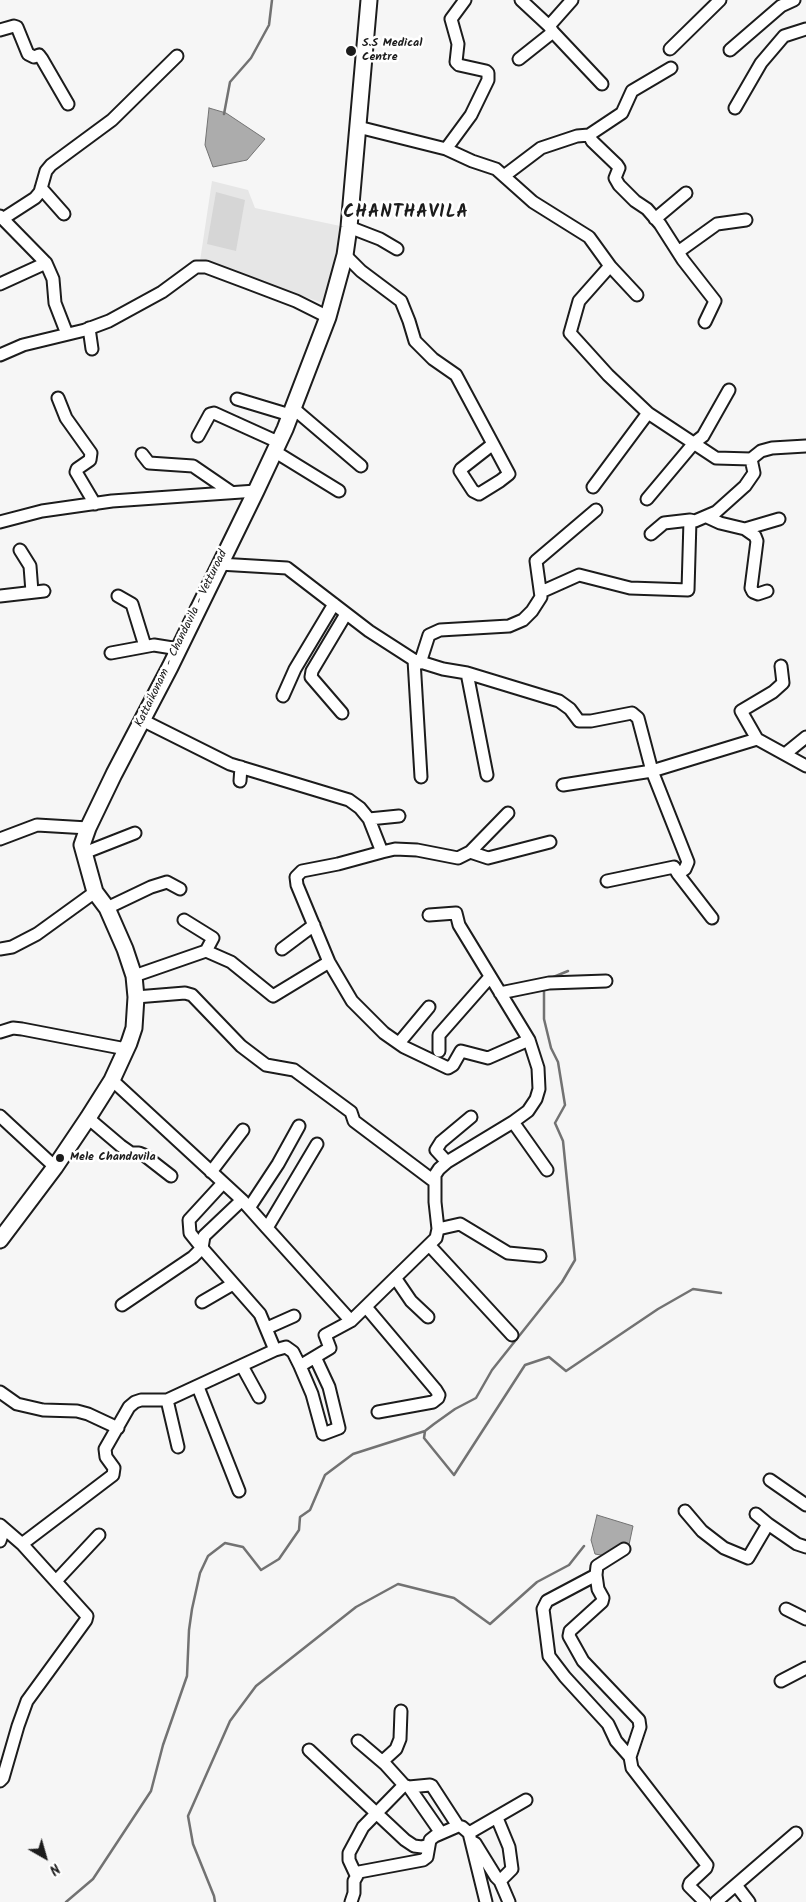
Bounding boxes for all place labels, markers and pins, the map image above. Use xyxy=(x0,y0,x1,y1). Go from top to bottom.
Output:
place label: S.S Medical Centre xyxy=(362,37,422,65)
marker: S.S Medical Centre xyxy=(344,44,358,58)
place label: Mele Chandavila xyxy=(70,1151,156,1165)
marker: Mele Chandavila xyxy=(54,1152,66,1164)

